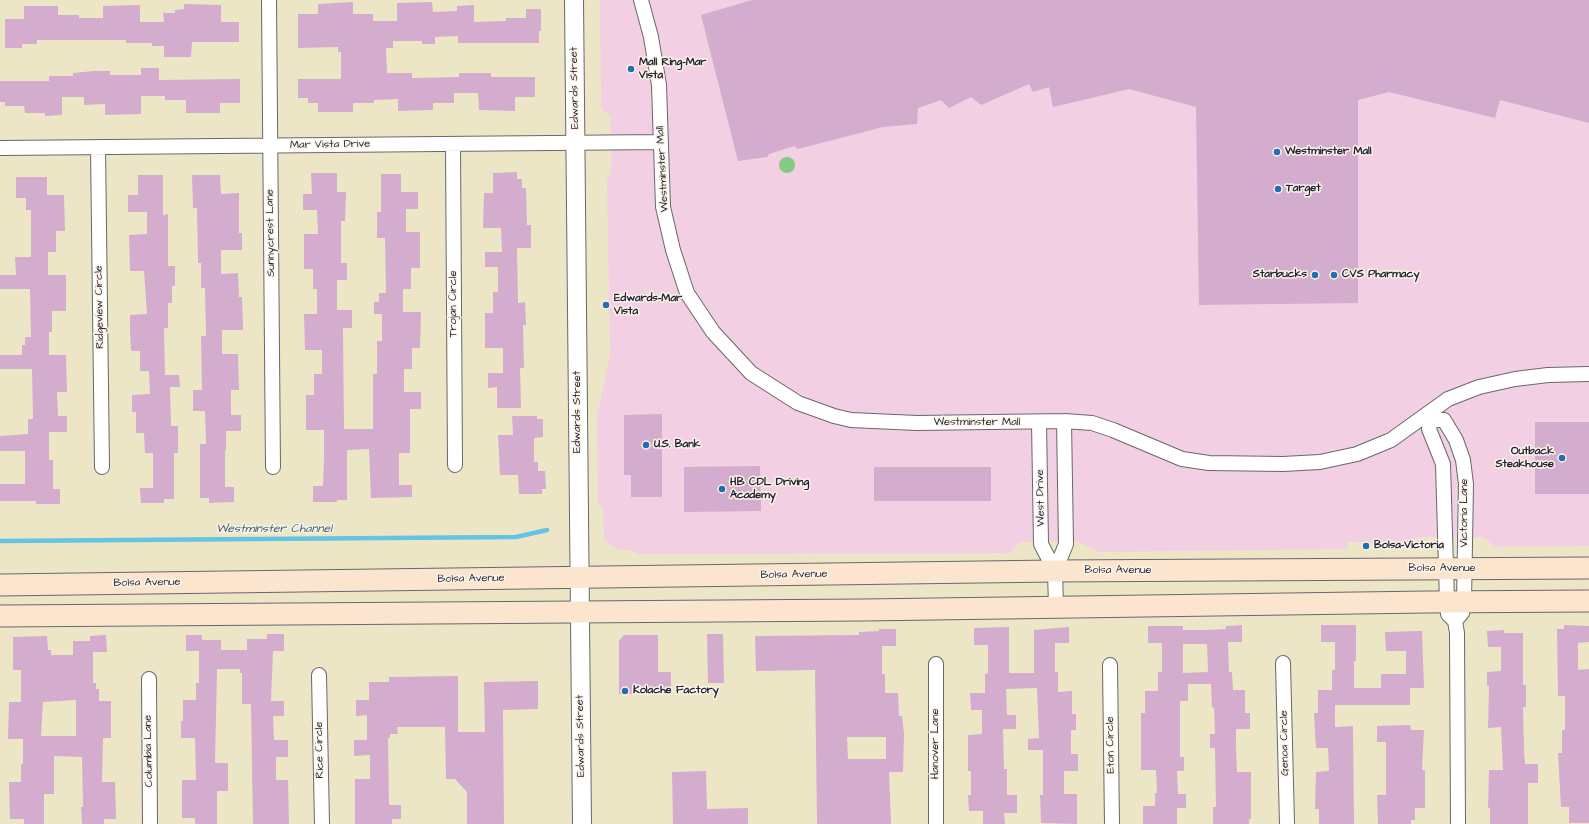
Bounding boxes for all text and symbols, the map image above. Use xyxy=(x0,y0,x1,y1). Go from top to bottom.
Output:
street label: Edwards Street xyxy=(568,47,582,129)
place label: Mall Ring-Mar Vista xyxy=(639,56,706,82)
marker: Mall Ring-Mar Vista xyxy=(626,64,636,74)
street label: Westminster Mall xyxy=(654,125,672,213)
street label: Mar Vista Drive xyxy=(290,138,370,152)
place label: Westminster Mall xyxy=(1285,145,1372,159)
marker: Westminster Mall xyxy=(1272,147,1282,157)
place label: Target xyxy=(1286,182,1321,196)
marker: Target xyxy=(1273,184,1283,194)
street label: Sunnycrest Lane xyxy=(264,189,278,277)
street label: Ridgeview Circle xyxy=(93,265,107,349)
place label: Starbucks xyxy=(1253,268,1307,282)
place label: CVS Pharmacy xyxy=(1342,268,1419,282)
marker: Starbucks xyxy=(1310,270,1320,280)
marker: CVS Pharmacy xyxy=(1329,270,1339,280)
street label: Trojan Circle xyxy=(447,271,461,337)
place label: Edwards-Mar Vista xyxy=(614,292,682,318)
marker: Edwards-Mar Vista xyxy=(601,300,611,310)
street label: Edwards Street xyxy=(571,371,585,453)
street label: Westminster Mall xyxy=(934,416,1020,430)
place label: U.S. Bank xyxy=(654,438,700,452)
marker: U.S. Bank xyxy=(641,440,651,450)
place label: Outback Steakhouse xyxy=(1495,445,1554,471)
marker: Outback Steakhouse xyxy=(1557,453,1567,463)
street label: West Drive xyxy=(1034,469,1048,527)
place label: HB CDL Driving Academy xyxy=(730,476,809,502)
street label: Victoria Lane xyxy=(1458,479,1472,547)
marker: HB CDL Driving Academy xyxy=(717,484,727,494)
water label: Westminster Channel xyxy=(216,522,332,536)
place label: Bolsa-Victoria xyxy=(1374,539,1444,553)
marker: Bolsa-Victoria xyxy=(1361,541,1371,551)
street label: Bolsa Avenue xyxy=(1409,562,1475,576)
street label: Bolsa Avenue xyxy=(1085,564,1151,578)
street label: Bolsa Avenue xyxy=(760,568,828,582)
street label: Bolsa Avenue xyxy=(437,572,505,586)
street label: Bolsa Avenue xyxy=(113,576,181,590)
place label: Kolache Factory xyxy=(633,684,719,698)
marker: Kolache Factory xyxy=(620,686,630,696)
street label: Edwards Street xyxy=(574,695,588,777)
street label: Hanover Lane xyxy=(929,709,943,779)
street label: Genoa Circle xyxy=(1278,710,1292,776)
street label: Columbia Lane xyxy=(142,715,156,787)
street label: Eton Circle xyxy=(1104,716,1118,774)
street label: Rice Circle xyxy=(313,721,327,779)

